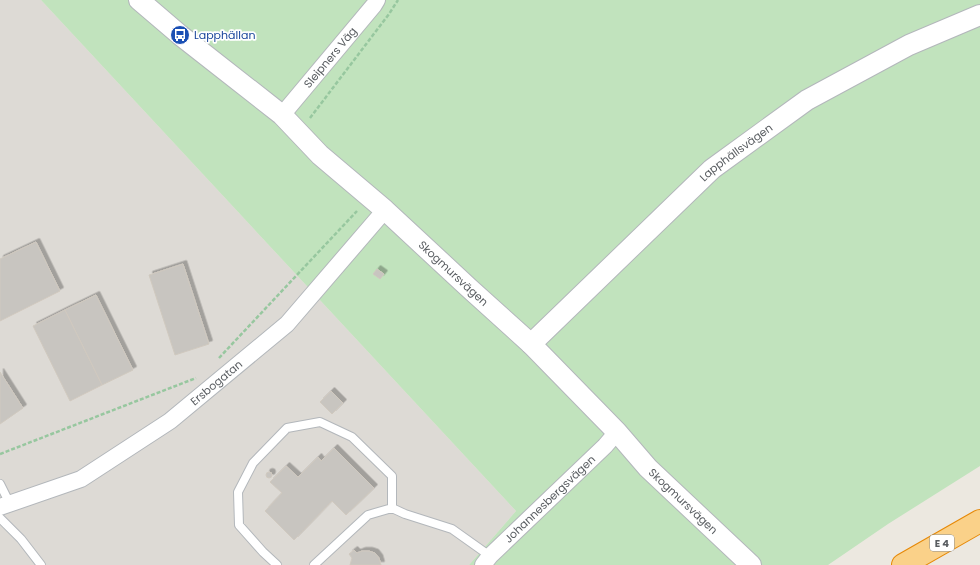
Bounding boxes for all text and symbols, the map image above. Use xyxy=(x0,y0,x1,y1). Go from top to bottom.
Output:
bus stop icon: Lapphällan xyxy=(169,24,191,46)
street label: Sleipners Väg xyxy=(300,24,360,91)
place label: Lapphällan xyxy=(194,27,255,43)
street label: Lapphällsvägen xyxy=(696,120,776,185)
street label: Skogmursvägen xyxy=(415,237,492,310)
street label: Ersbogatan xyxy=(187,356,246,409)
street label: Johannesbergsvägen xyxy=(501,451,599,546)
street label: Skogmursvägen xyxy=(645,465,721,538)
road number: E 4 xyxy=(930,535,954,551)

